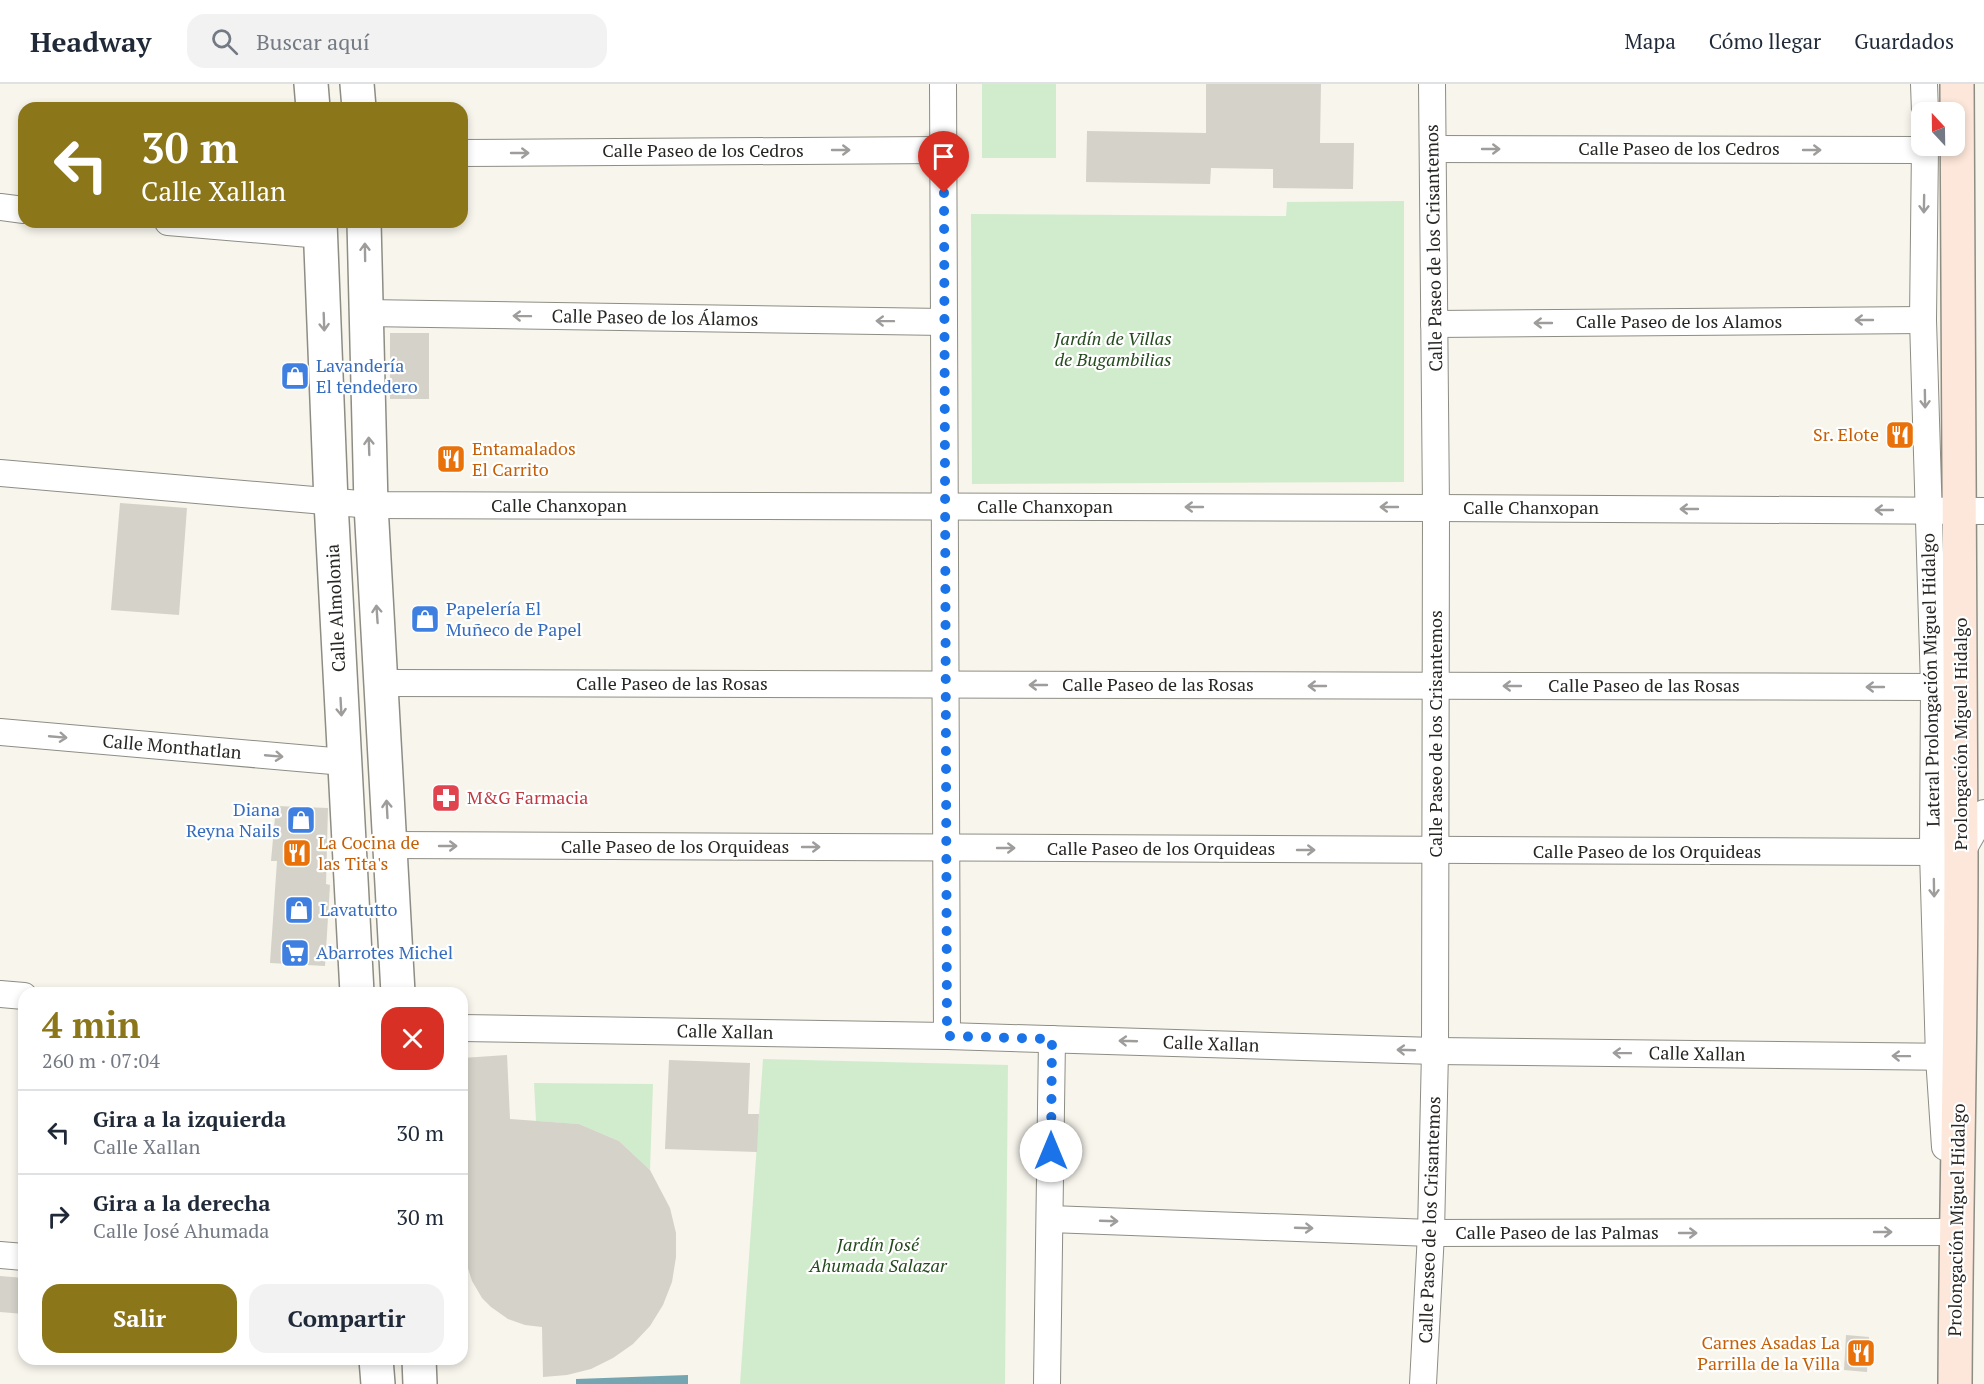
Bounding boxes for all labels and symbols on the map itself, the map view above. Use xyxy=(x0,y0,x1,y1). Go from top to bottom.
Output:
north arrow xyxy=(1911,102,1965,156)
street label: Calle Paseo de los Crisantemos xyxy=(1419,124,1447,372)
pin xyxy=(918,131,969,193)
street label: Calle Paseo de los Cedros xyxy=(1578,136,1780,160)
street label: Calle Paseo de los Cedros xyxy=(602,138,804,162)
one-way arrow xyxy=(1481,143,1501,155)
one-way arrow xyxy=(831,144,851,156)
one-way arrow xyxy=(1802,144,1822,156)
one-way arrow xyxy=(510,147,530,158)
one-way arrow xyxy=(1919,193,1930,213)
one-way arrow xyxy=(359,242,370,262)
street label: Calle Paseo de los Álamos xyxy=(552,303,759,331)
street label: Calle Paseo de los Alamos xyxy=(1576,309,1782,333)
one-way arrow xyxy=(513,310,533,322)
one-way arrow xyxy=(319,312,330,332)
one-way arrow xyxy=(1855,314,1875,326)
one-way arrow xyxy=(876,315,896,327)
one-way arrow xyxy=(1534,317,1554,329)
park label: Jardín de Villas de Bugambilias xyxy=(1053,326,1172,371)
place label: Lavandería El tendedero xyxy=(316,353,418,398)
shop icon: Lavandería El tendedero xyxy=(279,360,311,392)
one-way arrow xyxy=(1919,388,1931,408)
restaurant icon: Sr. Elote xyxy=(1884,419,1916,451)
place label: Sr. Elote xyxy=(1813,422,1879,446)
place label: Entamalados El Carrito xyxy=(472,436,576,481)
one-way arrow xyxy=(363,437,375,457)
restaurant icon: Entamalados El Carrito xyxy=(435,443,467,475)
street label: Calle Chanxopan xyxy=(491,493,627,517)
street label: Calle Chanxopan xyxy=(977,494,1113,518)
street label: Calle Chanxopan xyxy=(1463,495,1599,519)
one-way arrow xyxy=(1184,501,1204,513)
one-way arrow xyxy=(1379,501,1399,513)
one-way arrow xyxy=(1679,503,1699,515)
one-way arrow xyxy=(1874,504,1894,516)
street label: Lateral Prolongación Miguel Hidalgo xyxy=(1915,533,1945,827)
street label: Calle Almolonia xyxy=(320,543,350,673)
place label: Papelería El Muñeco de Papel xyxy=(446,596,582,641)
shop icon: Papelería El Muñeco de Papel xyxy=(409,603,441,635)
one-way arrow xyxy=(372,605,383,625)
street label: Calle Paseo de los Crisantemos xyxy=(1423,610,1447,858)
street label: Prolongación Miguel Hidalgo xyxy=(1948,617,1972,851)
street label: Calle Paseo de las Rosas xyxy=(576,671,768,695)
street label: Calle Paseo de las Rosas xyxy=(1062,672,1254,696)
street label: Calle Paseo de las Rosas xyxy=(1548,673,1740,697)
one-way arrow xyxy=(1029,679,1049,691)
one-way arrow xyxy=(1308,680,1328,692)
one-way arrow xyxy=(1503,680,1523,692)
one-way arrow xyxy=(1866,681,1886,693)
one-way arrow xyxy=(336,697,347,717)
street label: Calle Monthatlan xyxy=(102,728,243,764)
one-way arrow xyxy=(48,732,68,743)
one-way arrow xyxy=(263,751,283,762)
pharmacy icon: M&G Farmacia xyxy=(430,782,462,814)
place label: M&G Farmacia xyxy=(467,785,588,809)
place label: Diana Reyna Nails xyxy=(186,797,280,842)
one-way arrow xyxy=(382,799,393,819)
shop icon: Diana Reyna Nails xyxy=(285,804,317,836)
place label: La Cocina de las Tita's xyxy=(318,830,419,875)
street label: Calle Paseo de los Orquideas xyxy=(561,834,789,858)
street label: Calle Paseo de los Orquideas xyxy=(1047,836,1275,860)
restaurant icon: La Cocina de las Tita's xyxy=(281,837,313,869)
street label: Calle Paseo de los Orquideas xyxy=(1533,839,1761,863)
one-way arrow xyxy=(437,840,457,852)
one-way arrow xyxy=(800,841,820,853)
one-way arrow xyxy=(995,842,1015,854)
one-way arrow xyxy=(1295,844,1315,856)
one-way arrow xyxy=(1929,877,1940,897)
shop icon: Lavatutto xyxy=(283,894,315,926)
place label: Lavatutto xyxy=(320,897,398,921)
supermarket icon: Abarrotes Michel xyxy=(279,937,311,969)
place label: Abarrotes Michel xyxy=(316,940,453,964)
street label: Calle Xallan xyxy=(676,1018,774,1044)
street label: Calle Xallan xyxy=(1162,1029,1260,1057)
one-way arrow xyxy=(1118,1036,1138,1047)
street label: Calle Xallan xyxy=(1648,1040,1746,1066)
one-way arrow xyxy=(1397,1044,1417,1056)
one-way arrow xyxy=(1613,1047,1633,1059)
one-way arrow xyxy=(1892,1051,1912,1062)
street label: Calle Paseo de los Crisantemos xyxy=(1413,1096,1445,1344)
street label: Prolongación Miguel Hidalgo xyxy=(1942,1103,1970,1337)
position arrow xyxy=(1019,1119,1083,1183)
one-way arrow xyxy=(1098,1215,1118,1227)
street label: Calle Paseo de las Palmas xyxy=(1455,1220,1659,1244)
one-way arrow xyxy=(1293,1222,1313,1234)
one-way arrow xyxy=(1872,1226,1892,1238)
one-way arrow xyxy=(1677,1227,1697,1238)
park label: Jardín José Ahumada Salazar xyxy=(808,1232,948,1277)
place label: Carnes Asadas La Parrilla de la Villa xyxy=(1697,1330,1840,1375)
restaurant icon: Carnes Asadas La Parrilla de la Villa xyxy=(1845,1337,1877,1369)

